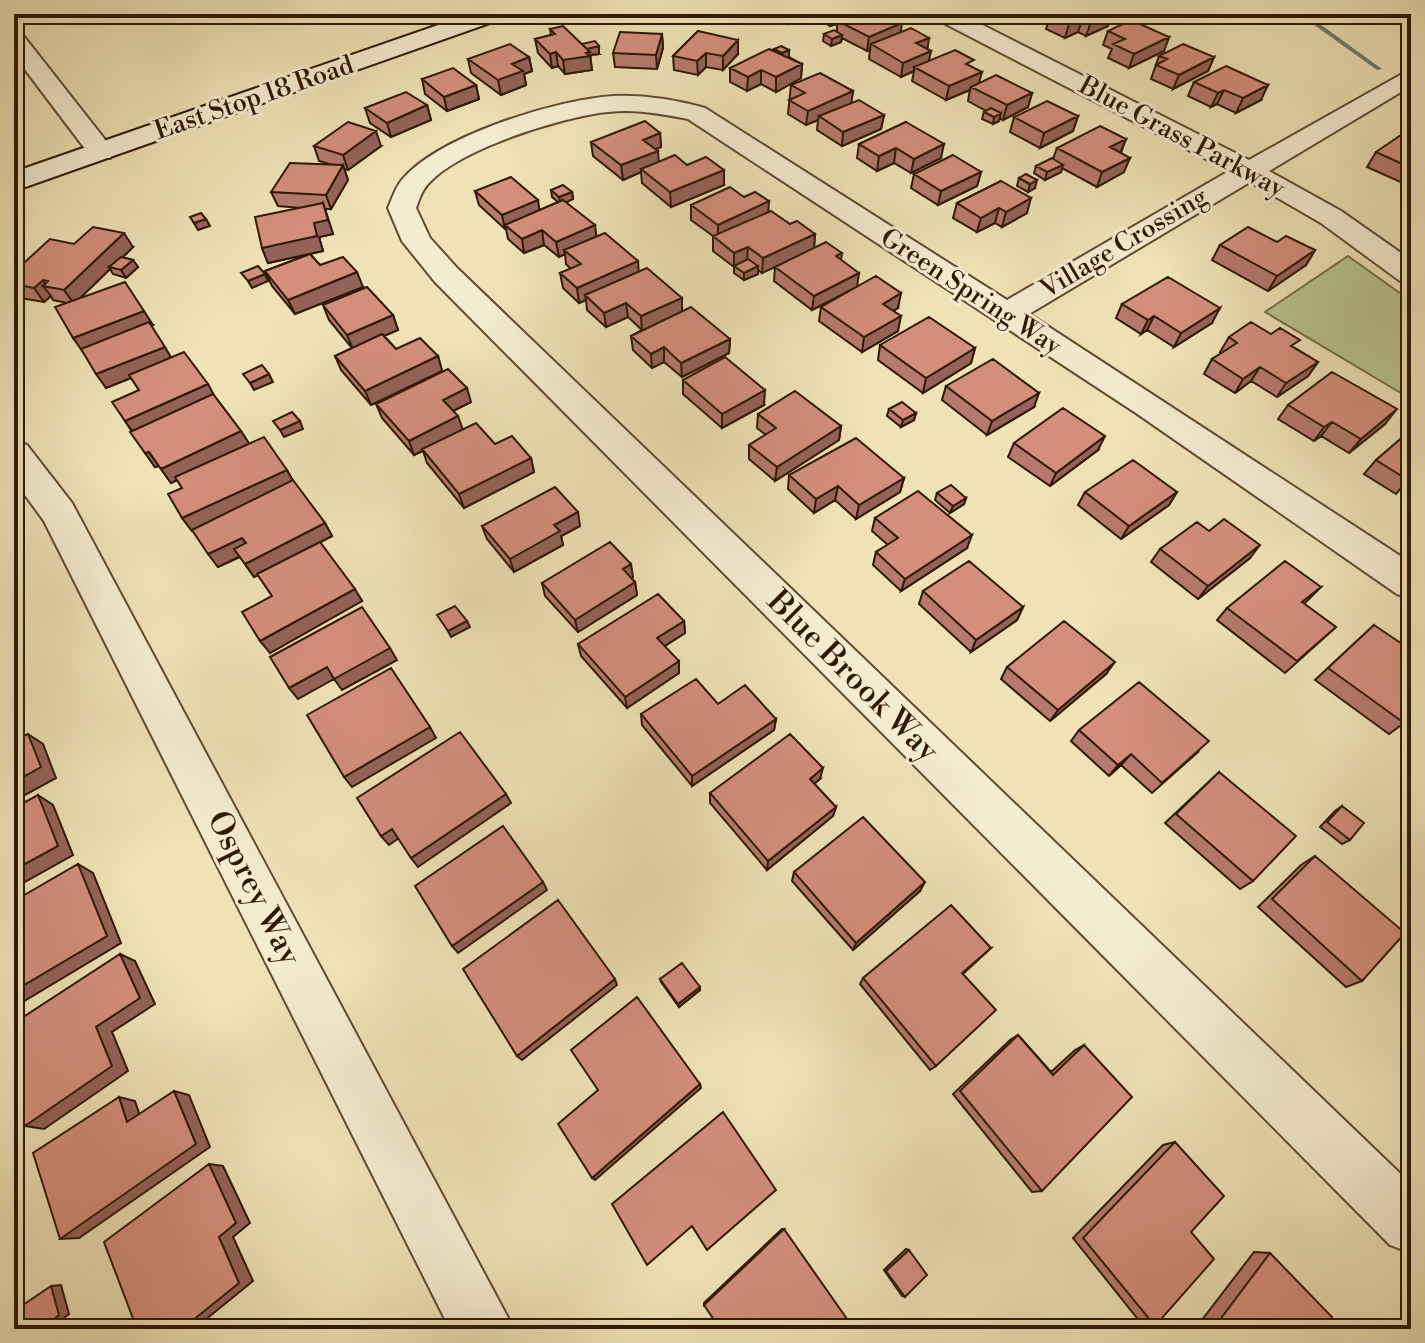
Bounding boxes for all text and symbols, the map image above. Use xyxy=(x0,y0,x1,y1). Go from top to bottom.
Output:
street label: East Stop 18 Road xyxy=(150,49,358,147)
street label: Blue Grass Parkway xyxy=(1073,69,1291,205)
street label: Village Crossing xyxy=(1034,180,1214,306)
street label: Green Spring Way xyxy=(874,222,1068,363)
street label: Blue Brook Way xyxy=(758,581,948,771)
street label: Osprey Way xyxy=(198,804,310,972)

